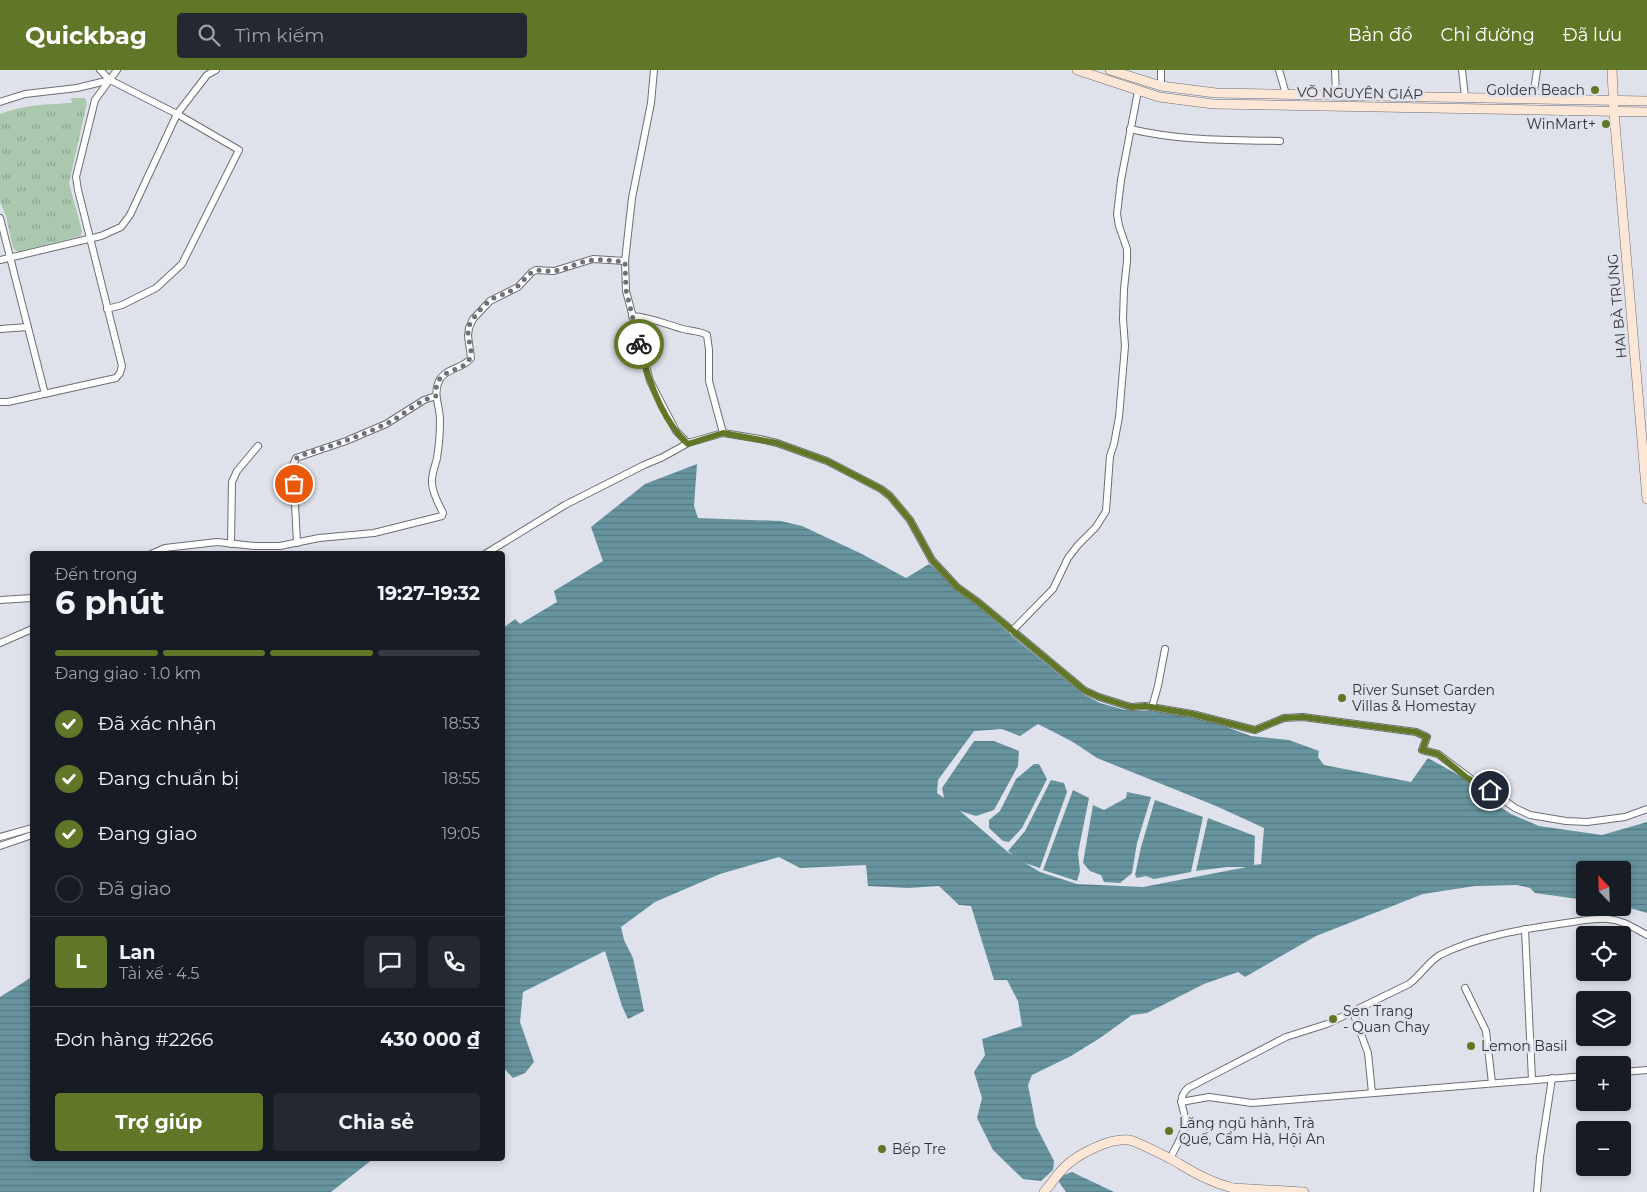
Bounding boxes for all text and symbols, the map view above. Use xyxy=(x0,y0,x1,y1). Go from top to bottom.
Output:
search box xyxy=(177,13,527,58)
text: Quickbag xyxy=(25,21,147,50)
icon: search xyxy=(195,21,223,49)
text: Tìm kiếm xyxy=(235,24,324,47)
text: Bản đồ xyxy=(1348,24,1413,46)
text: Chỉ đường xyxy=(1441,24,1535,46)
text: Đã lưu xyxy=(1563,24,1622,46)
place label: Golden Beach xyxy=(1486,81,1585,99)
street label: VÕ NGUYÊN GIÁP xyxy=(1297,83,1423,103)
marker: Golden Beach xyxy=(1589,84,1601,96)
place label: WinMart+ xyxy=(1526,115,1596,133)
marker: WinMart+ xyxy=(1600,118,1612,130)
street label: HAI BÀ TRƯNG xyxy=(1603,253,1631,359)
courier xyxy=(614,319,664,369)
icon: bike xyxy=(625,330,653,358)
pin xyxy=(273,463,315,505)
icon: bag xyxy=(280,470,308,498)
text: Đến trong xyxy=(55,565,138,584)
text: 19:27–19:32 xyxy=(377,582,480,605)
text: 6 phút xyxy=(55,583,165,622)
text: Đang giao · 1.0 km xyxy=(55,664,201,683)
place label: River Sunset Garden Villas & Homestay xyxy=(1352,681,1495,715)
marker: River Sunset Garden Villas & Homestay xyxy=(1336,692,1348,704)
icon: check xyxy=(55,710,83,738)
text: Đã xác nhận xyxy=(98,712,217,735)
text: 18:53 xyxy=(443,714,480,733)
icon: check xyxy=(55,765,83,793)
text: Đang chuẩn bị xyxy=(98,767,239,790)
text: 18:55 xyxy=(443,769,480,788)
pin xyxy=(1469,769,1511,811)
icon: home xyxy=(1476,776,1504,804)
icon: check xyxy=(55,820,83,848)
text: Đang giao xyxy=(98,822,197,845)
text: 19:05 xyxy=(441,824,480,843)
north arrow xyxy=(1576,861,1631,916)
map controls xyxy=(1576,861,1631,1176)
text: Đã giao xyxy=(98,877,171,900)
button: locate xyxy=(1576,926,1631,981)
button: chat xyxy=(364,936,416,988)
button: phone xyxy=(428,936,480,988)
text: Lan xyxy=(119,941,155,964)
text: L xyxy=(75,950,87,973)
text: Tài xế · 4.5 xyxy=(119,964,199,983)
button: layers xyxy=(1576,991,1631,1046)
place label: Sen Trang - Quan Chay xyxy=(1343,1002,1430,1036)
marker: Sen Trang - Quan Chay xyxy=(1327,1013,1339,1025)
text: Đơn hàng #2266 xyxy=(55,1028,213,1051)
text: 430 000 ₫ xyxy=(380,1028,480,1051)
place label: Lemon Basil xyxy=(1481,1037,1568,1055)
marker: Lemon Basil xyxy=(1465,1040,1477,1052)
button: + xyxy=(1576,1056,1631,1111)
button: Trợ giúp xyxy=(55,1093,263,1151)
button: Chia sẻ xyxy=(273,1093,480,1151)
place label: Lăng ngũ hành, Trà Quế, Cẩm Hà, Hội An xyxy=(1179,1114,1325,1148)
button: − xyxy=(1576,1121,1631,1176)
marker: Lăng ngũ hành, Trà Quế, Cẩm Hà, Hội An xyxy=(1163,1125,1175,1137)
place label: Bếp Tre xyxy=(892,1140,946,1158)
marker: Bếp Tre xyxy=(876,1143,888,1155)

